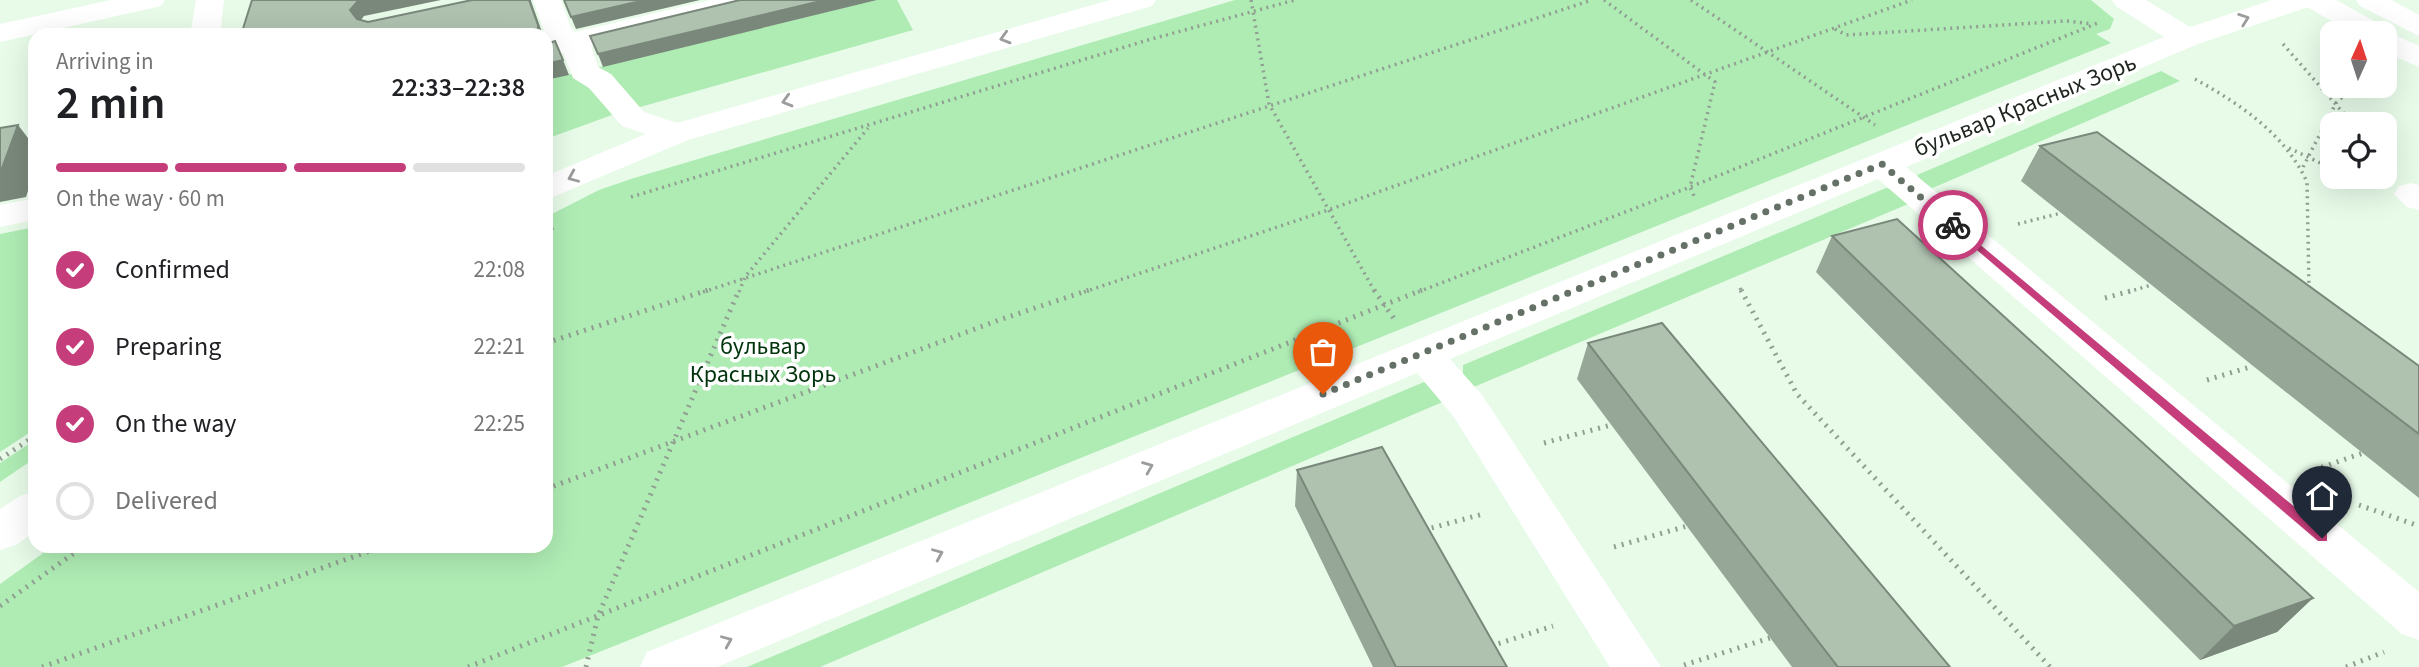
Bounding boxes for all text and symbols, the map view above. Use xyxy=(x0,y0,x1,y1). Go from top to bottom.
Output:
one-way arrow xyxy=(2237,13,2249,27)
north arrow xyxy=(2320,21,2398,98)
map controls xyxy=(2320,21,2397,189)
one-way arrow xyxy=(999,30,1011,45)
text: Arriving in xyxy=(56,45,154,78)
street label: бульвар Красных Зорь xyxy=(1909,45,2142,166)
text: 22:33–22:38 xyxy=(392,69,525,106)
text: 2 min xyxy=(56,71,165,136)
one-way arrow xyxy=(781,93,793,108)
button: locate xyxy=(2320,112,2397,189)
one-way arrow xyxy=(567,169,579,183)
text: On the way · 60 m xyxy=(56,182,225,215)
courier xyxy=(1918,190,1988,260)
icon: bike xyxy=(1934,206,1972,244)
icon: check xyxy=(56,251,94,289)
text: Confirmed xyxy=(115,251,230,288)
text: 22:08 xyxy=(474,253,525,286)
pin xyxy=(1293,322,1353,394)
icon: check xyxy=(56,328,94,366)
text: Preparing xyxy=(115,328,221,365)
park label: бульвар Красных Зорь xyxy=(690,329,836,392)
text: 22:21 xyxy=(474,330,525,363)
icon: bag xyxy=(1304,333,1342,371)
icon: check xyxy=(56,405,94,443)
text: On the way xyxy=(115,405,236,442)
text: 22:25 xyxy=(474,407,525,440)
one-way arrow xyxy=(1141,461,1153,475)
pin xyxy=(2292,466,2352,538)
icon: home xyxy=(2303,477,2341,515)
text: Delivered xyxy=(115,482,218,519)
one-way arrow xyxy=(931,548,943,562)
one-way arrow xyxy=(720,635,733,649)

